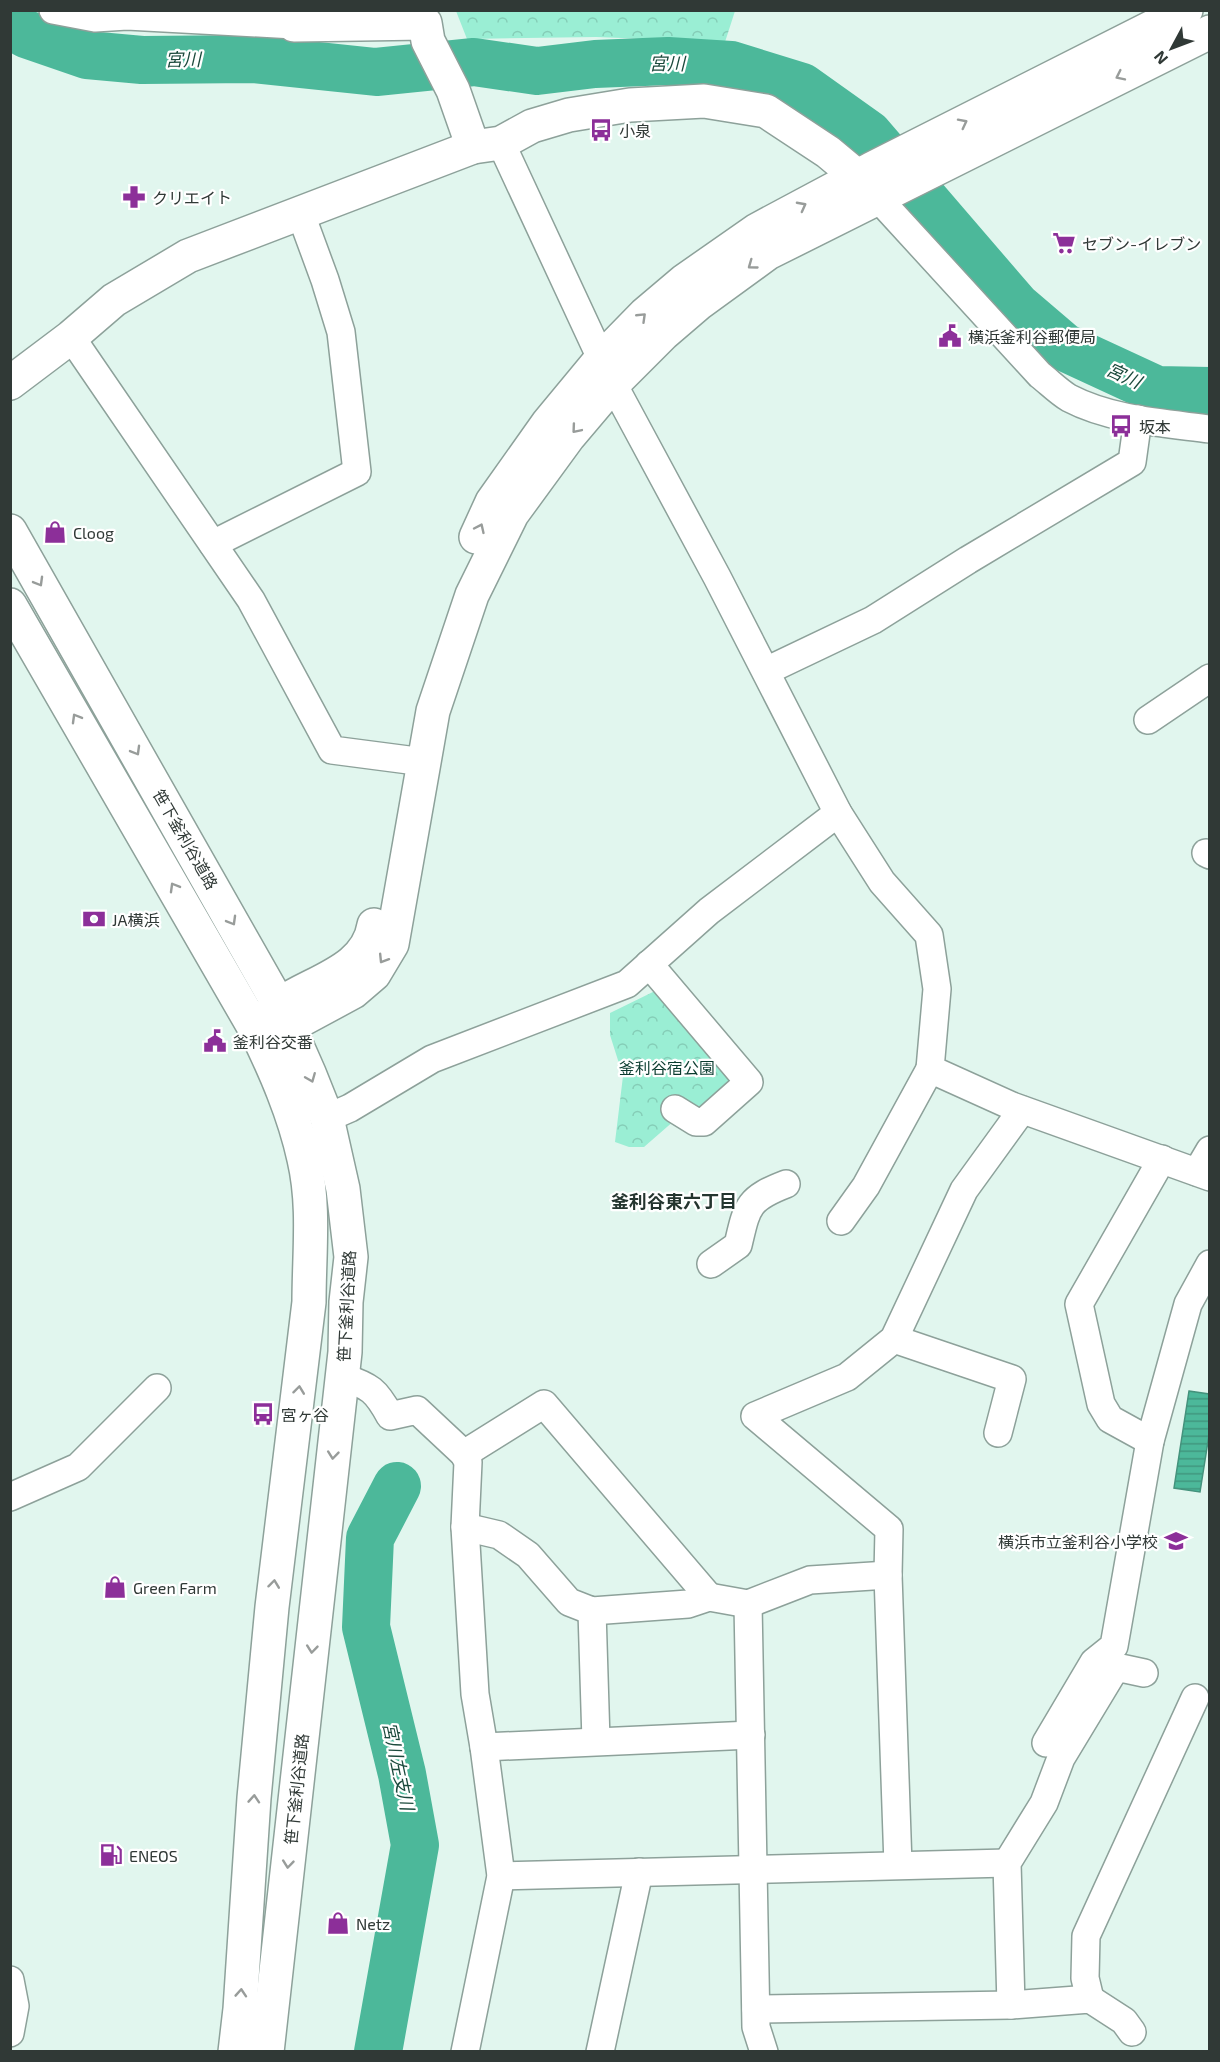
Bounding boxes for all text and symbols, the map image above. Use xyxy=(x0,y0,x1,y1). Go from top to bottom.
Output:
north arrow xyxy=(1142,18,1202,78)
water label: 宮川 xyxy=(165,48,203,70)
text: N xyxy=(1149,48,1171,69)
water label: 宮川 xyxy=(649,52,687,74)
one-way arrow xyxy=(1115,69,1126,81)
bus stop icon: 小泉 xyxy=(588,117,614,143)
one-way arrow xyxy=(957,118,968,130)
place label: 小泉 xyxy=(619,121,651,140)
pharmacy icon: クリエイト xyxy=(121,184,147,210)
place label: クリエイト xyxy=(152,188,232,207)
one-way arrow xyxy=(796,202,806,213)
supermarket icon: セブン-イレブン xyxy=(1051,230,1077,256)
place label: セブン-イレブン xyxy=(1082,234,1201,253)
one-way arrow xyxy=(747,258,758,269)
one-way arrow xyxy=(636,313,646,324)
public building icon: 横浜釜利谷郵便局 xyxy=(937,323,963,349)
place label: 横浜釜利谷郵便局 xyxy=(968,327,1096,346)
water label: 宮川 xyxy=(1103,357,1147,393)
bus stop icon: 坂本 xyxy=(1108,413,1134,439)
place label: 坂本 xyxy=(1139,417,1171,436)
one-way arrow xyxy=(572,422,583,433)
shop icon: Cloog xyxy=(42,519,68,545)
place label: Cloog xyxy=(73,523,114,542)
one-way arrow xyxy=(472,524,484,535)
one-way arrow xyxy=(32,576,44,586)
one-way arrow xyxy=(72,714,83,724)
one-way arrow xyxy=(129,745,140,756)
street label: 笹下釜利谷道路 xyxy=(150,786,222,892)
one-way arrow xyxy=(169,883,181,893)
bank icon: JA横浜 xyxy=(81,906,107,932)
place label: JA横浜 xyxy=(112,910,159,929)
one-way arrow xyxy=(225,915,236,925)
one-way arrow xyxy=(378,953,390,963)
public building icon: 釜利谷交番 xyxy=(202,1028,228,1054)
place label: 釜利谷交番 xyxy=(233,1032,313,1051)
park label: 釜利谷宿公園 xyxy=(619,1058,715,1077)
one-way arrow xyxy=(304,1071,316,1082)
district label: 釜利谷東六丁目 xyxy=(611,1190,737,1212)
street label: 笹下釜利谷道路 xyxy=(334,1250,358,1362)
one-way arrow xyxy=(292,1386,304,1395)
bus stop icon: 宮ヶ谷 xyxy=(250,1401,276,1427)
place label: 宮ヶ谷 xyxy=(281,1405,329,1424)
one-way arrow xyxy=(328,1451,340,1460)
school or university icon: 横浜市立釜利谷小学校 xyxy=(1163,1528,1189,1554)
place label: 横浜市立釜利谷小学校 xyxy=(998,1532,1158,1551)
shop icon: Green Farm xyxy=(102,1574,128,1600)
place label: Green Farm xyxy=(133,1578,217,1597)
one-way arrow xyxy=(268,1579,280,1588)
one-way arrow xyxy=(306,1645,319,1654)
water label: 宮川左支川 xyxy=(379,1720,420,1814)
street label: 笹下釜利谷道路 xyxy=(281,1732,311,1846)
one-way arrow xyxy=(247,1794,260,1803)
fuel station icon: ENEOS xyxy=(98,1842,124,1868)
place label: ENEOS xyxy=(129,1846,178,1865)
one-way arrow xyxy=(282,1859,295,1868)
shop icon: Netz xyxy=(325,1910,351,1936)
place label: Netz xyxy=(356,1914,390,1933)
one-way arrow xyxy=(235,1989,248,1998)

